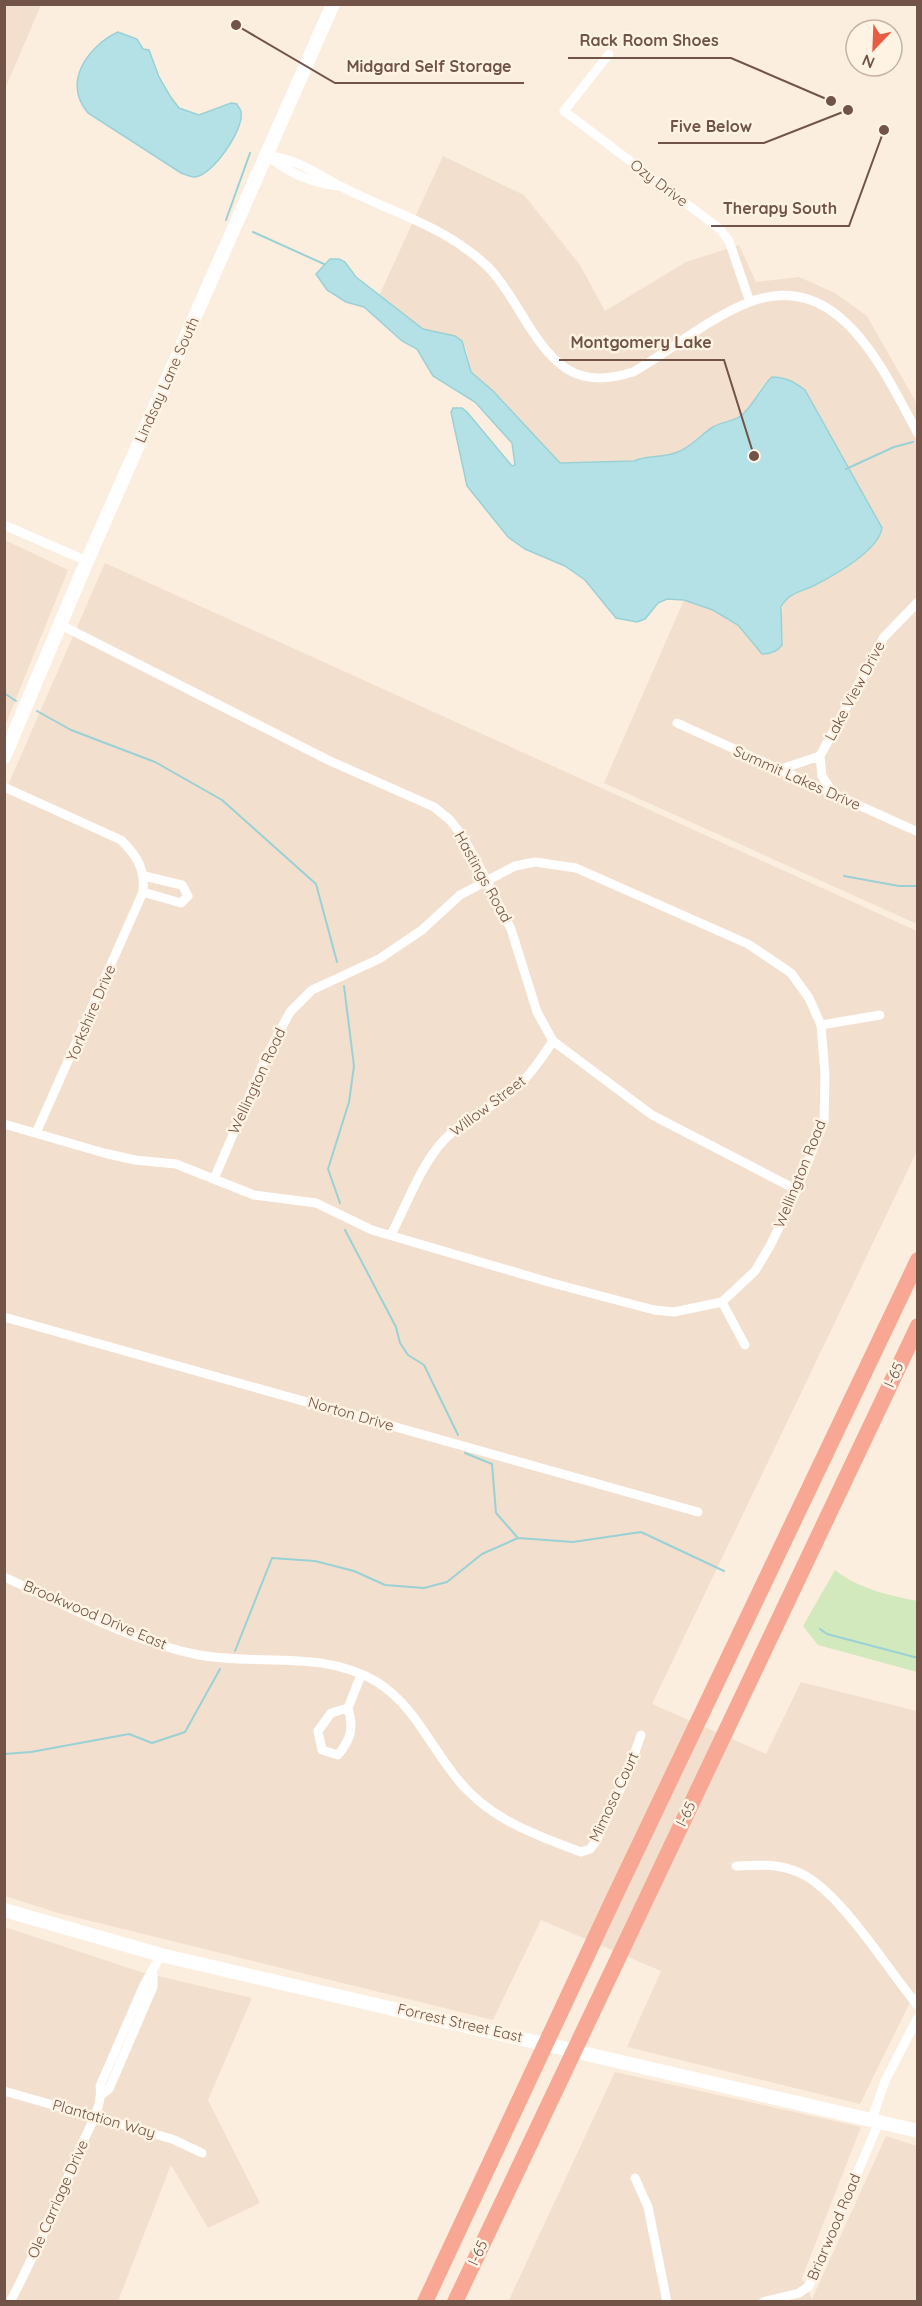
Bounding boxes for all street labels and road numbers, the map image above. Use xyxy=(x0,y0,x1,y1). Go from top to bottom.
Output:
street label: Ozy Drive xyxy=(627,155,692,210)
street label: Lindsay Lane South xyxy=(130,314,203,446)
street label: Lake View Drive xyxy=(820,638,889,744)
street label: Summit Lakes Drive xyxy=(731,741,864,814)
street label: Hastings Road xyxy=(451,828,516,926)
street label: Yorkshire Drive xyxy=(62,961,119,1064)
street label: Wellington Road xyxy=(224,1025,289,1137)
street label: Willow Street xyxy=(446,1071,529,1140)
street label: Wellington Road xyxy=(769,1117,830,1231)
street label: I-65 xyxy=(879,1359,908,1391)
street label: Norton Drive xyxy=(306,1392,396,1435)
street label: Brookwood Drive East xyxy=(21,1576,170,1653)
street label: Mimosa Court xyxy=(584,1749,643,1845)
street label: I-65 xyxy=(671,1798,700,1830)
street label: Forrest Street East xyxy=(396,1999,525,2046)
street label: Plantation Way xyxy=(50,2095,158,2142)
street label: Ole Carriage Drive xyxy=(23,2137,92,2261)
street label: Briarwood Road xyxy=(802,2171,865,2283)
street label: I-65 xyxy=(463,2237,492,2269)

